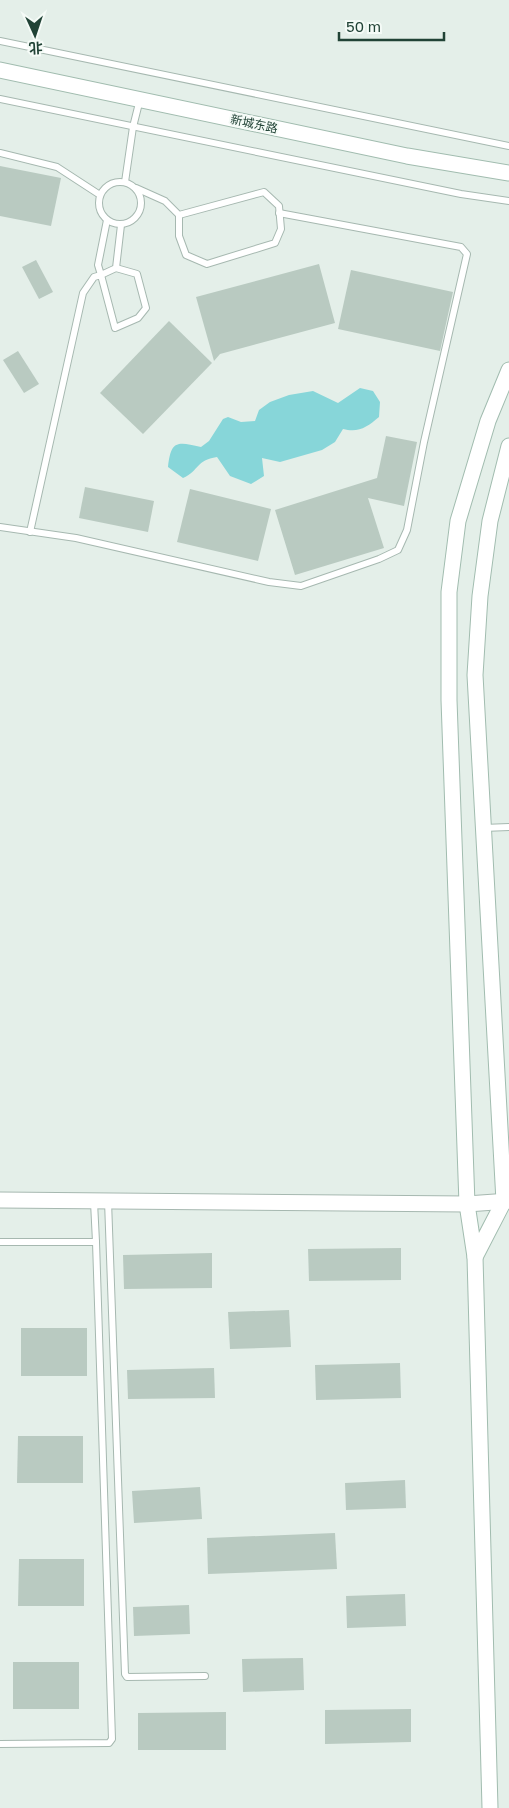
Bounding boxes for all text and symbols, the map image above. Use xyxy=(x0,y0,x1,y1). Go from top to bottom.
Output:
north arrow xyxy=(10,10,60,60)
scale bar xyxy=(339,10,444,42)
text: 50 m xyxy=(346,17,381,35)
text: 北 xyxy=(28,40,43,57)
street label: 新城东路 xyxy=(229,111,279,136)

